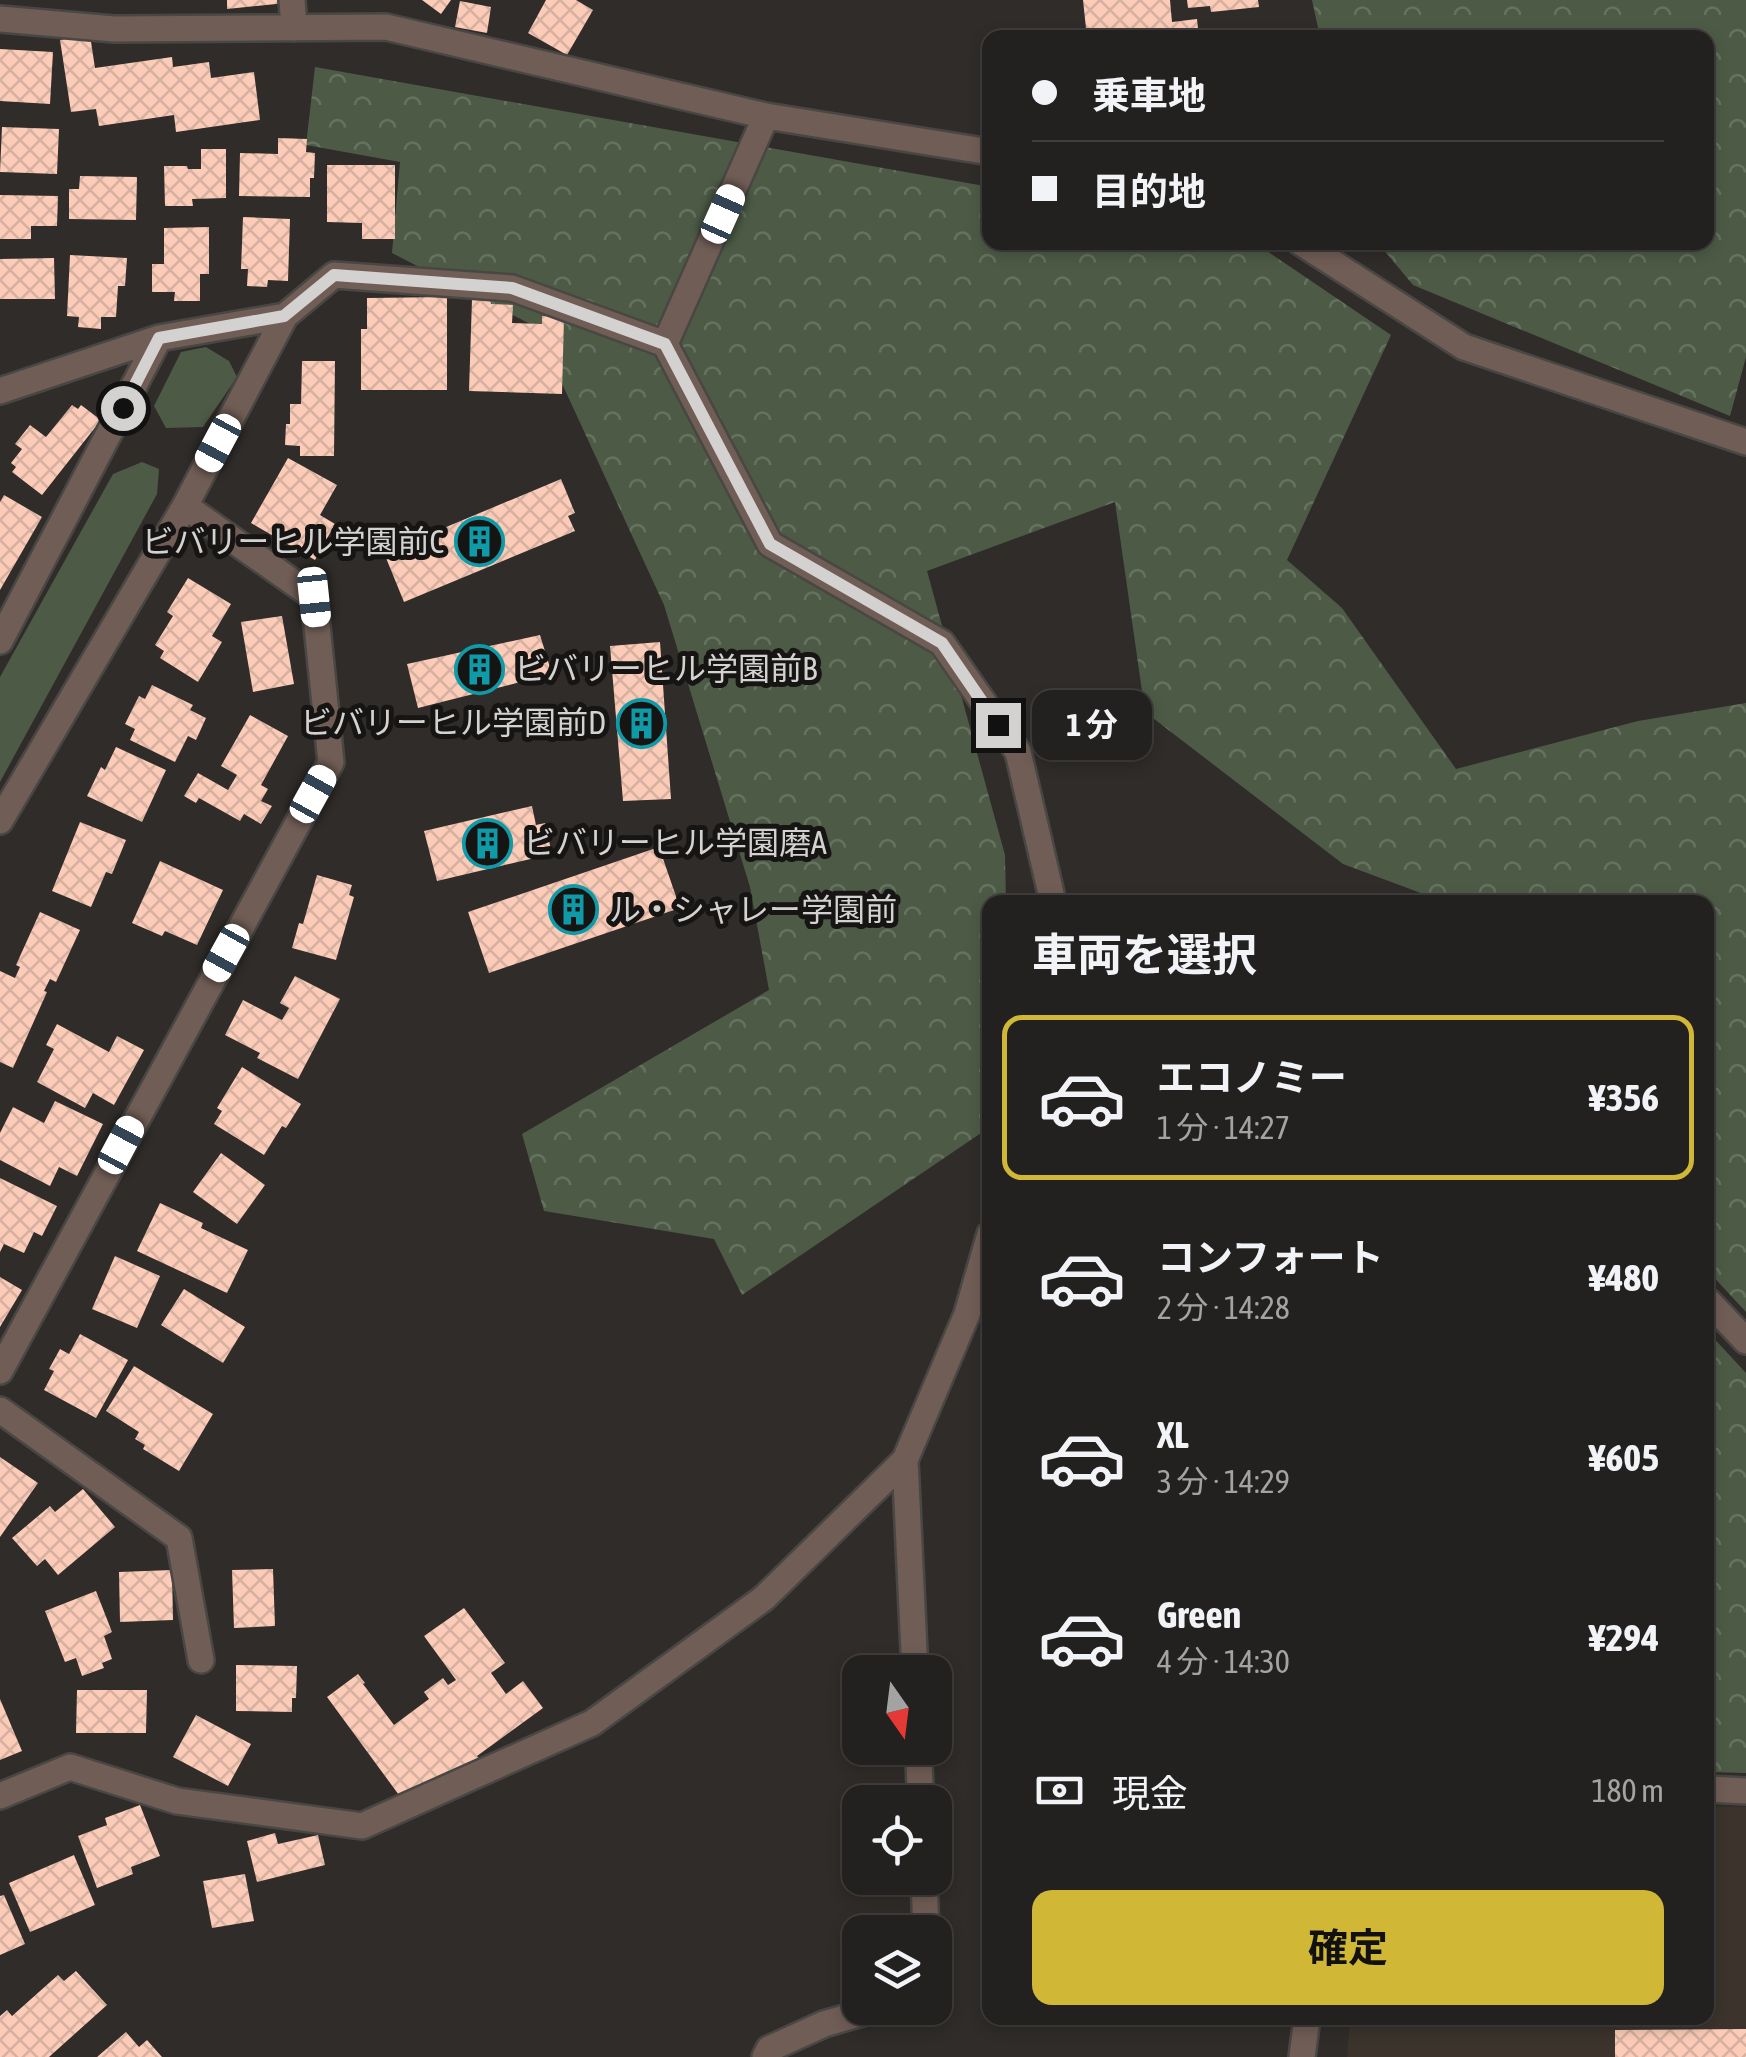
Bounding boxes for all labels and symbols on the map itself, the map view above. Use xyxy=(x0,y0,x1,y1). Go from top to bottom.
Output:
car xyxy=(697,180,749,248)
route start xyxy=(101,386,146,431)
car xyxy=(191,409,245,477)
building icon: ビバリーヒル学園前C xyxy=(453,516,505,568)
place label: ビバリーヒル学園前C xyxy=(142,523,444,560)
car xyxy=(296,566,332,628)
building icon: ビバリーヒル学園前B xyxy=(453,643,505,695)
place label: ビバリーヒル学園前B xyxy=(514,650,817,687)
callout: 1 分 xyxy=(1033,690,1153,760)
building icon: ビバリーヒル学園前D xyxy=(615,697,667,749)
route end xyxy=(976,703,1021,748)
place label: ビバリーヒル学園前D xyxy=(300,704,606,741)
car xyxy=(285,760,341,828)
building icon: ビバリーヒル学園磨A xyxy=(462,817,514,869)
place label: ビバリーヒル学園磨A xyxy=(523,824,827,861)
building icon: ル・シャレー学園前 xyxy=(548,884,600,936)
place label: ル・シャレー学園前 xyxy=(609,891,897,928)
car xyxy=(198,919,254,987)
car xyxy=(94,1111,148,1179)
north arrow xyxy=(842,1655,952,1765)

